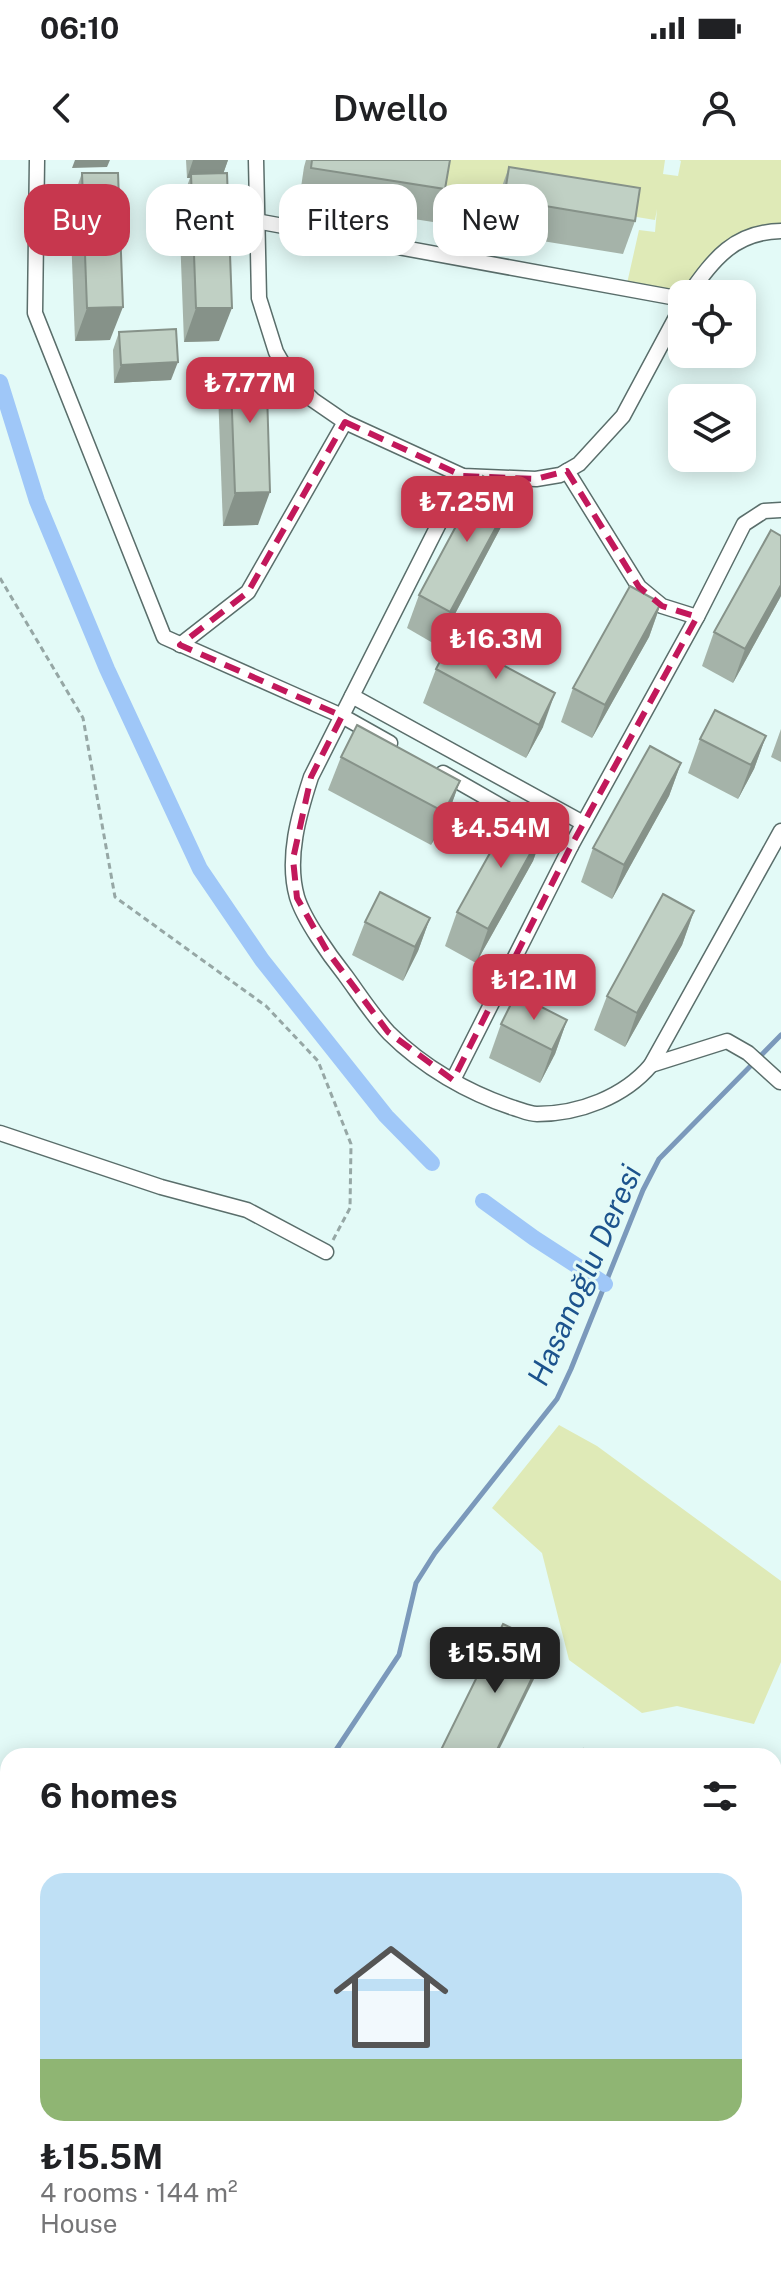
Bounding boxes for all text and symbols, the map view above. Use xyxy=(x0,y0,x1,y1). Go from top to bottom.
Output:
text: 06:10 xyxy=(40,10,119,46)
icon: back xyxy=(40,86,84,130)
icon: person xyxy=(697,86,741,130)
text: Dwello xyxy=(333,87,448,129)
chip: Buy xyxy=(24,184,130,256)
chip: Rent xyxy=(146,184,263,256)
chip: Filters xyxy=(279,184,417,256)
chip: New xyxy=(433,184,548,256)
map controls xyxy=(668,280,756,472)
button: locate xyxy=(668,280,756,368)
pin: ₺7.77M xyxy=(185,357,315,425)
text: ₺7.77M xyxy=(204,367,296,398)
button: layers xyxy=(668,384,756,472)
pin: ₺7.25M xyxy=(402,476,532,544)
text: ₺7.25M xyxy=(419,486,515,517)
pin: ₺16.3M xyxy=(431,613,561,681)
text: ₺16.3M xyxy=(449,623,543,654)
pin: ₺4.54M xyxy=(436,802,566,870)
text: ₺4.54M xyxy=(451,812,551,843)
pin: ₺12.1M xyxy=(469,954,599,1022)
text: ₺12.1M xyxy=(491,964,577,995)
water label: Hasanoğlu Deresi xyxy=(519,1159,649,1391)
pin: ₺15.5M xyxy=(430,1627,560,1695)
text: ₺15.5M xyxy=(448,1637,542,1668)
icon: filters xyxy=(698,1774,742,1818)
text: 6 homes xyxy=(40,1776,178,1816)
icon: home xyxy=(319,1925,463,2069)
text: ₺15.5M xyxy=(40,2137,163,2177)
text: 4 rooms · 144 m² xyxy=(40,2177,238,2208)
text: House xyxy=(40,2208,117,2239)

